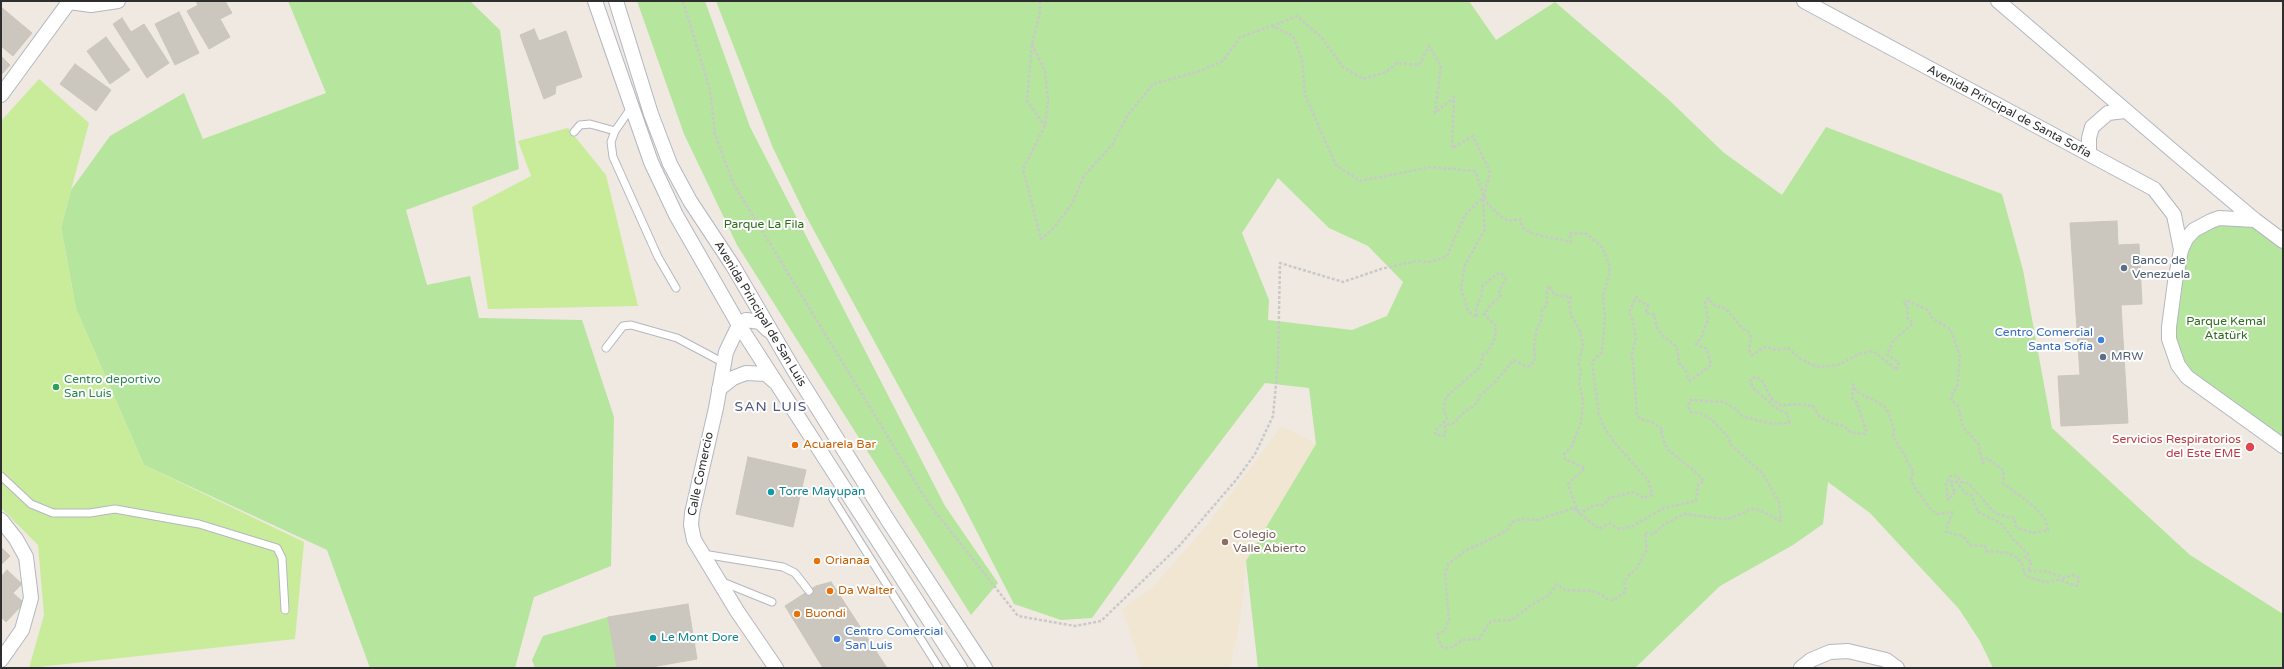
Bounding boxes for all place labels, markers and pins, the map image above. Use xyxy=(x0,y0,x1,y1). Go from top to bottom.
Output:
place label: Banco de Venezuela xyxy=(2132,254,2190,282)
marker: Banco de Venezuela xyxy=(2119,263,2129,273)
place label: Centro Comercial Santa Sofía xyxy=(1995,326,2093,354)
marker: Centro Comercial Santa Sofía xyxy=(2096,335,2106,345)
place label: MRW xyxy=(2111,350,2143,364)
marker: MRW xyxy=(2098,352,2108,362)
place label: Centro deportivo San Luis xyxy=(64,373,160,401)
marker: Centro deportivo San Luis xyxy=(51,382,61,392)
place label: Servicios Respiratorios del Este EME xyxy=(2112,433,2241,461)
place label: Acuarela Bar xyxy=(803,438,876,452)
marker: Acuarela Bar xyxy=(790,440,800,450)
marker: Servicios Respiratorios del Este EME xyxy=(2244,441,2256,453)
place label: Torre Mayupan xyxy=(779,485,865,499)
marker: Torre Mayupan xyxy=(766,487,776,497)
place label: Colegio Valle Abierto xyxy=(1233,528,1306,556)
marker: Colegio Valle Abierto xyxy=(1220,537,1230,547)
place label: Orianaa xyxy=(825,554,870,568)
marker: Orianaa xyxy=(812,556,822,566)
place label: Da Walter xyxy=(838,584,894,598)
marker: Da Walter xyxy=(825,586,835,596)
place label: Buondi xyxy=(805,607,846,621)
marker: Buondi xyxy=(792,609,802,619)
place label: Centro Comercial San Luis xyxy=(845,625,943,653)
place label: Le Mont Dore xyxy=(661,631,739,645)
marker: Le Mont Dore xyxy=(648,633,658,643)
marker: Centro Comercial San Luis xyxy=(832,634,842,644)

